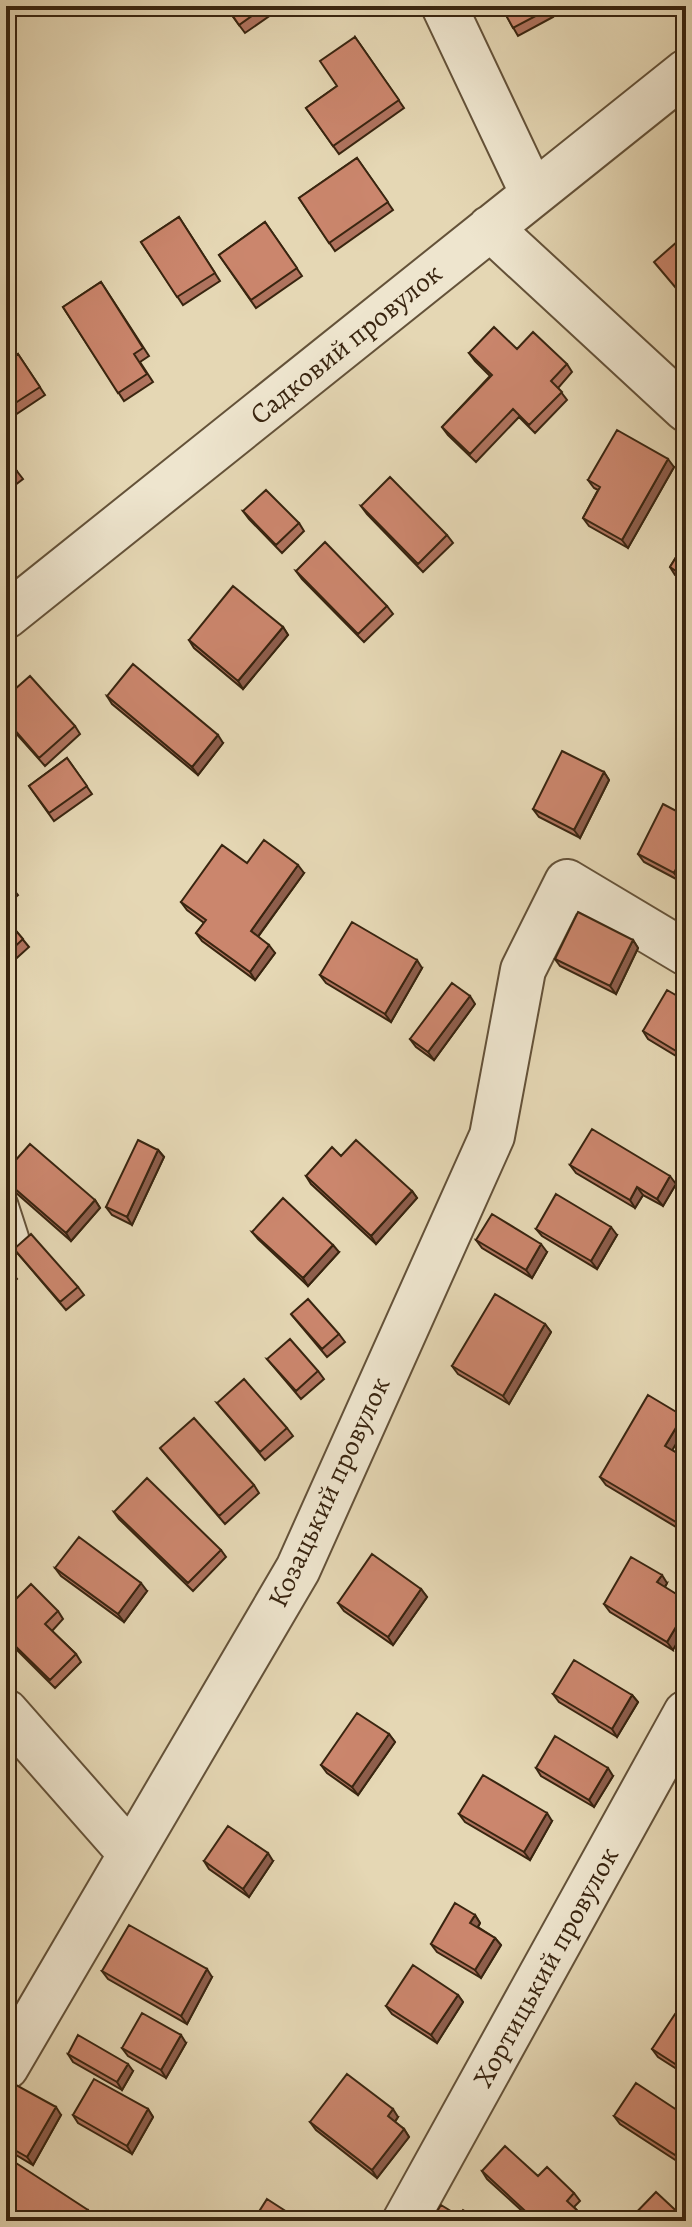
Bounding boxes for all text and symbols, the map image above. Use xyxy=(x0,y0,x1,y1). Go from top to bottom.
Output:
street label: Садковий провулок xyxy=(242,255,450,433)
street label: Козацький провулок xyxy=(259,1371,399,1613)
street label: Хортицький провулок xyxy=(464,1840,628,2094)

